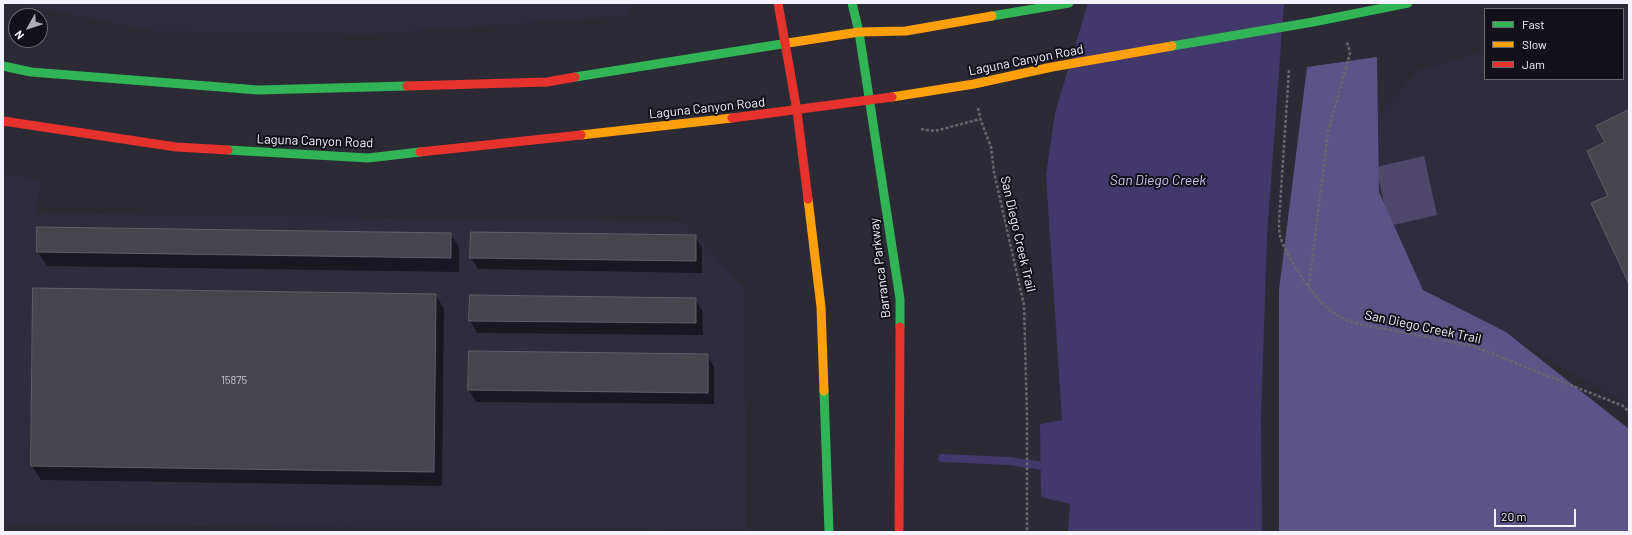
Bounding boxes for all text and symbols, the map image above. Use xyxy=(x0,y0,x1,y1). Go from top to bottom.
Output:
north arrow xyxy=(8,8,48,48)
legend xyxy=(1484,8,1624,80)
text: Fast xyxy=(1522,17,1545,31)
text: N xyxy=(12,28,26,42)
text: Slow xyxy=(1522,37,1547,51)
street label: Laguna Canyon Road xyxy=(967,41,1085,79)
text: Jam xyxy=(1522,57,1545,71)
street label: Laguna Canyon Road xyxy=(648,94,766,122)
street label: Laguna Canyon Road xyxy=(256,131,374,151)
water label: San Diego Creek xyxy=(1110,172,1206,188)
street label: San Diego Creek Trail xyxy=(997,174,1039,294)
street label: Barranca Parkway xyxy=(866,217,894,319)
street label: San Diego Creek Trail xyxy=(1363,307,1483,347)
house number: 15875 xyxy=(221,373,247,387)
scale bar xyxy=(1496,501,1578,527)
text: 20 m xyxy=(1501,509,1527,523)

